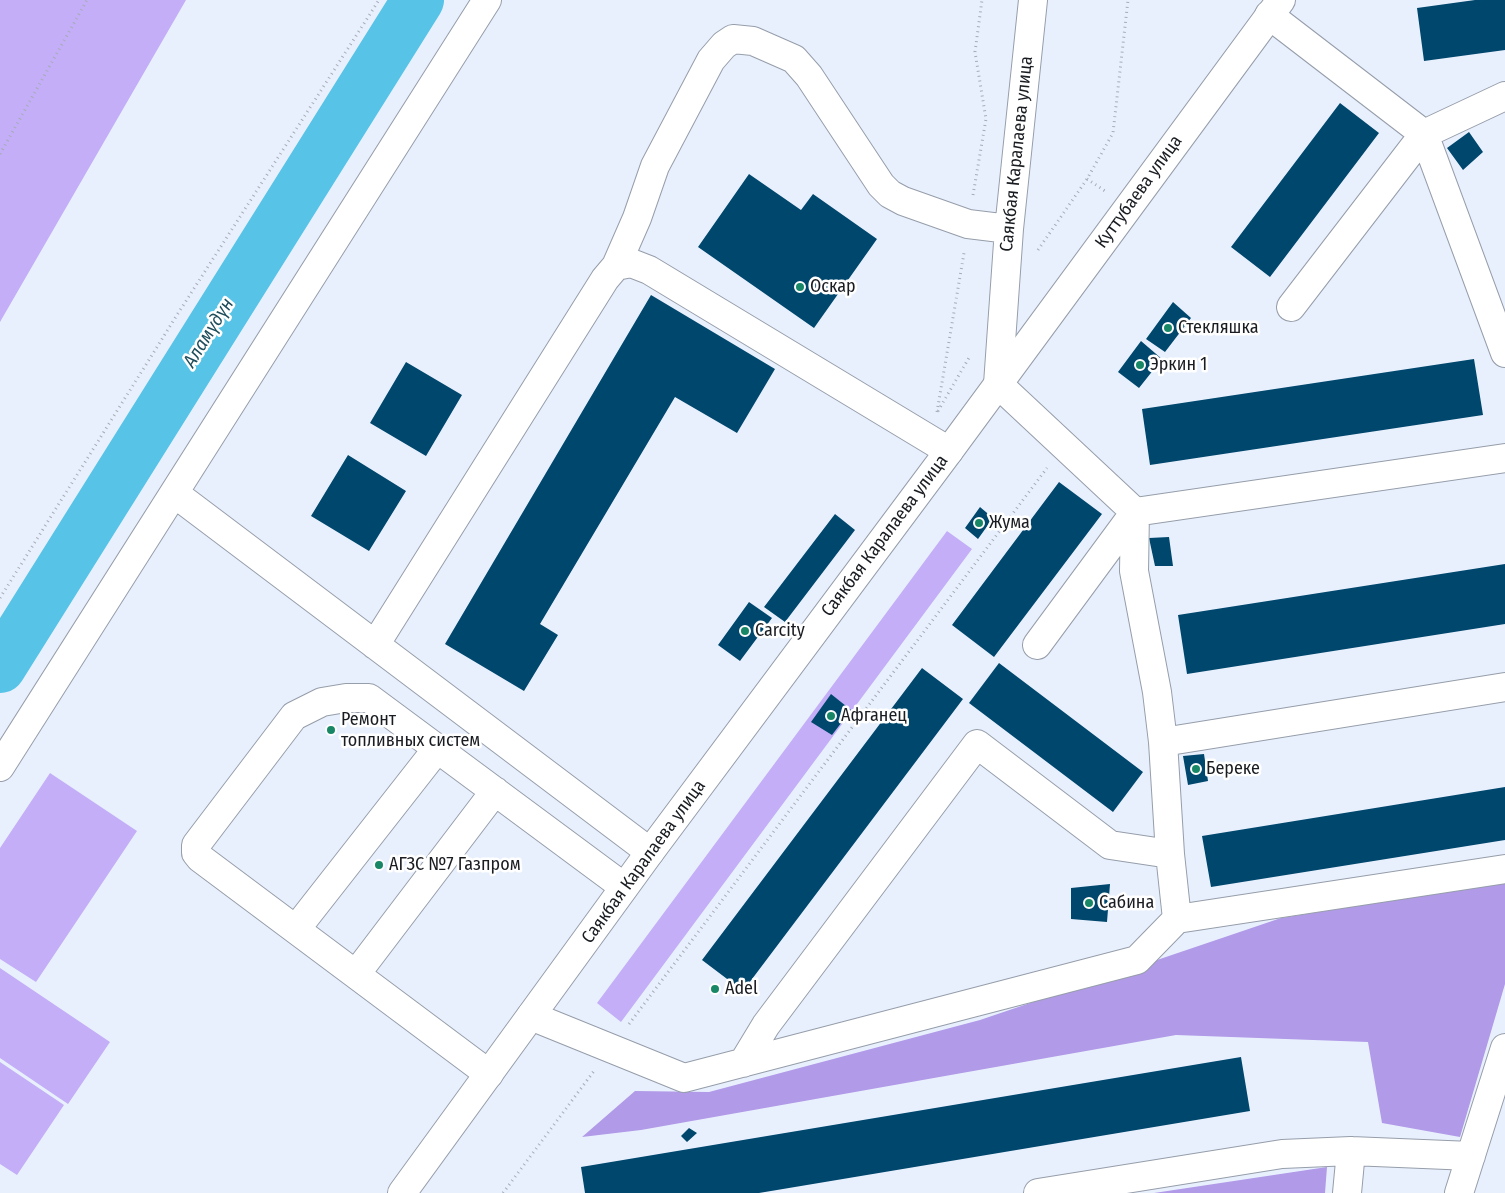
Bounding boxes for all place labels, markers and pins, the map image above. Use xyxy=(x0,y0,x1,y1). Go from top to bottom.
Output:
place label: Оскар xyxy=(810,276,856,298)
marker: Оскар xyxy=(794,281,806,293)
place label: Стекляшка xyxy=(1178,317,1258,339)
marker: Стекляшка xyxy=(1162,322,1174,334)
place label: Эркин 1 xyxy=(1150,354,1207,376)
marker: Эркин 1 xyxy=(1134,359,1146,371)
place label: Жума xyxy=(989,512,1030,534)
marker: Жума xyxy=(973,517,985,529)
place label: Carcity xyxy=(755,620,805,642)
marker: Carcity xyxy=(739,625,751,637)
place label: Афганец xyxy=(841,705,907,727)
place label: Ремонт топливных систем xyxy=(341,709,480,752)
marker: Афганец xyxy=(825,710,837,722)
marker: Ремонт топливных систем xyxy=(325,724,337,736)
place label: Береке xyxy=(1206,758,1260,780)
marker: Береке xyxy=(1190,763,1202,775)
place label: АГЗС №7 Газпром xyxy=(389,854,521,876)
marker: АГЗС №7 Газпром xyxy=(373,859,385,871)
place label: Сабина xyxy=(1099,892,1154,914)
marker: Сабина xyxy=(1083,897,1095,909)
place label: Adel xyxy=(725,978,758,1000)
marker: Adel xyxy=(709,983,721,995)

